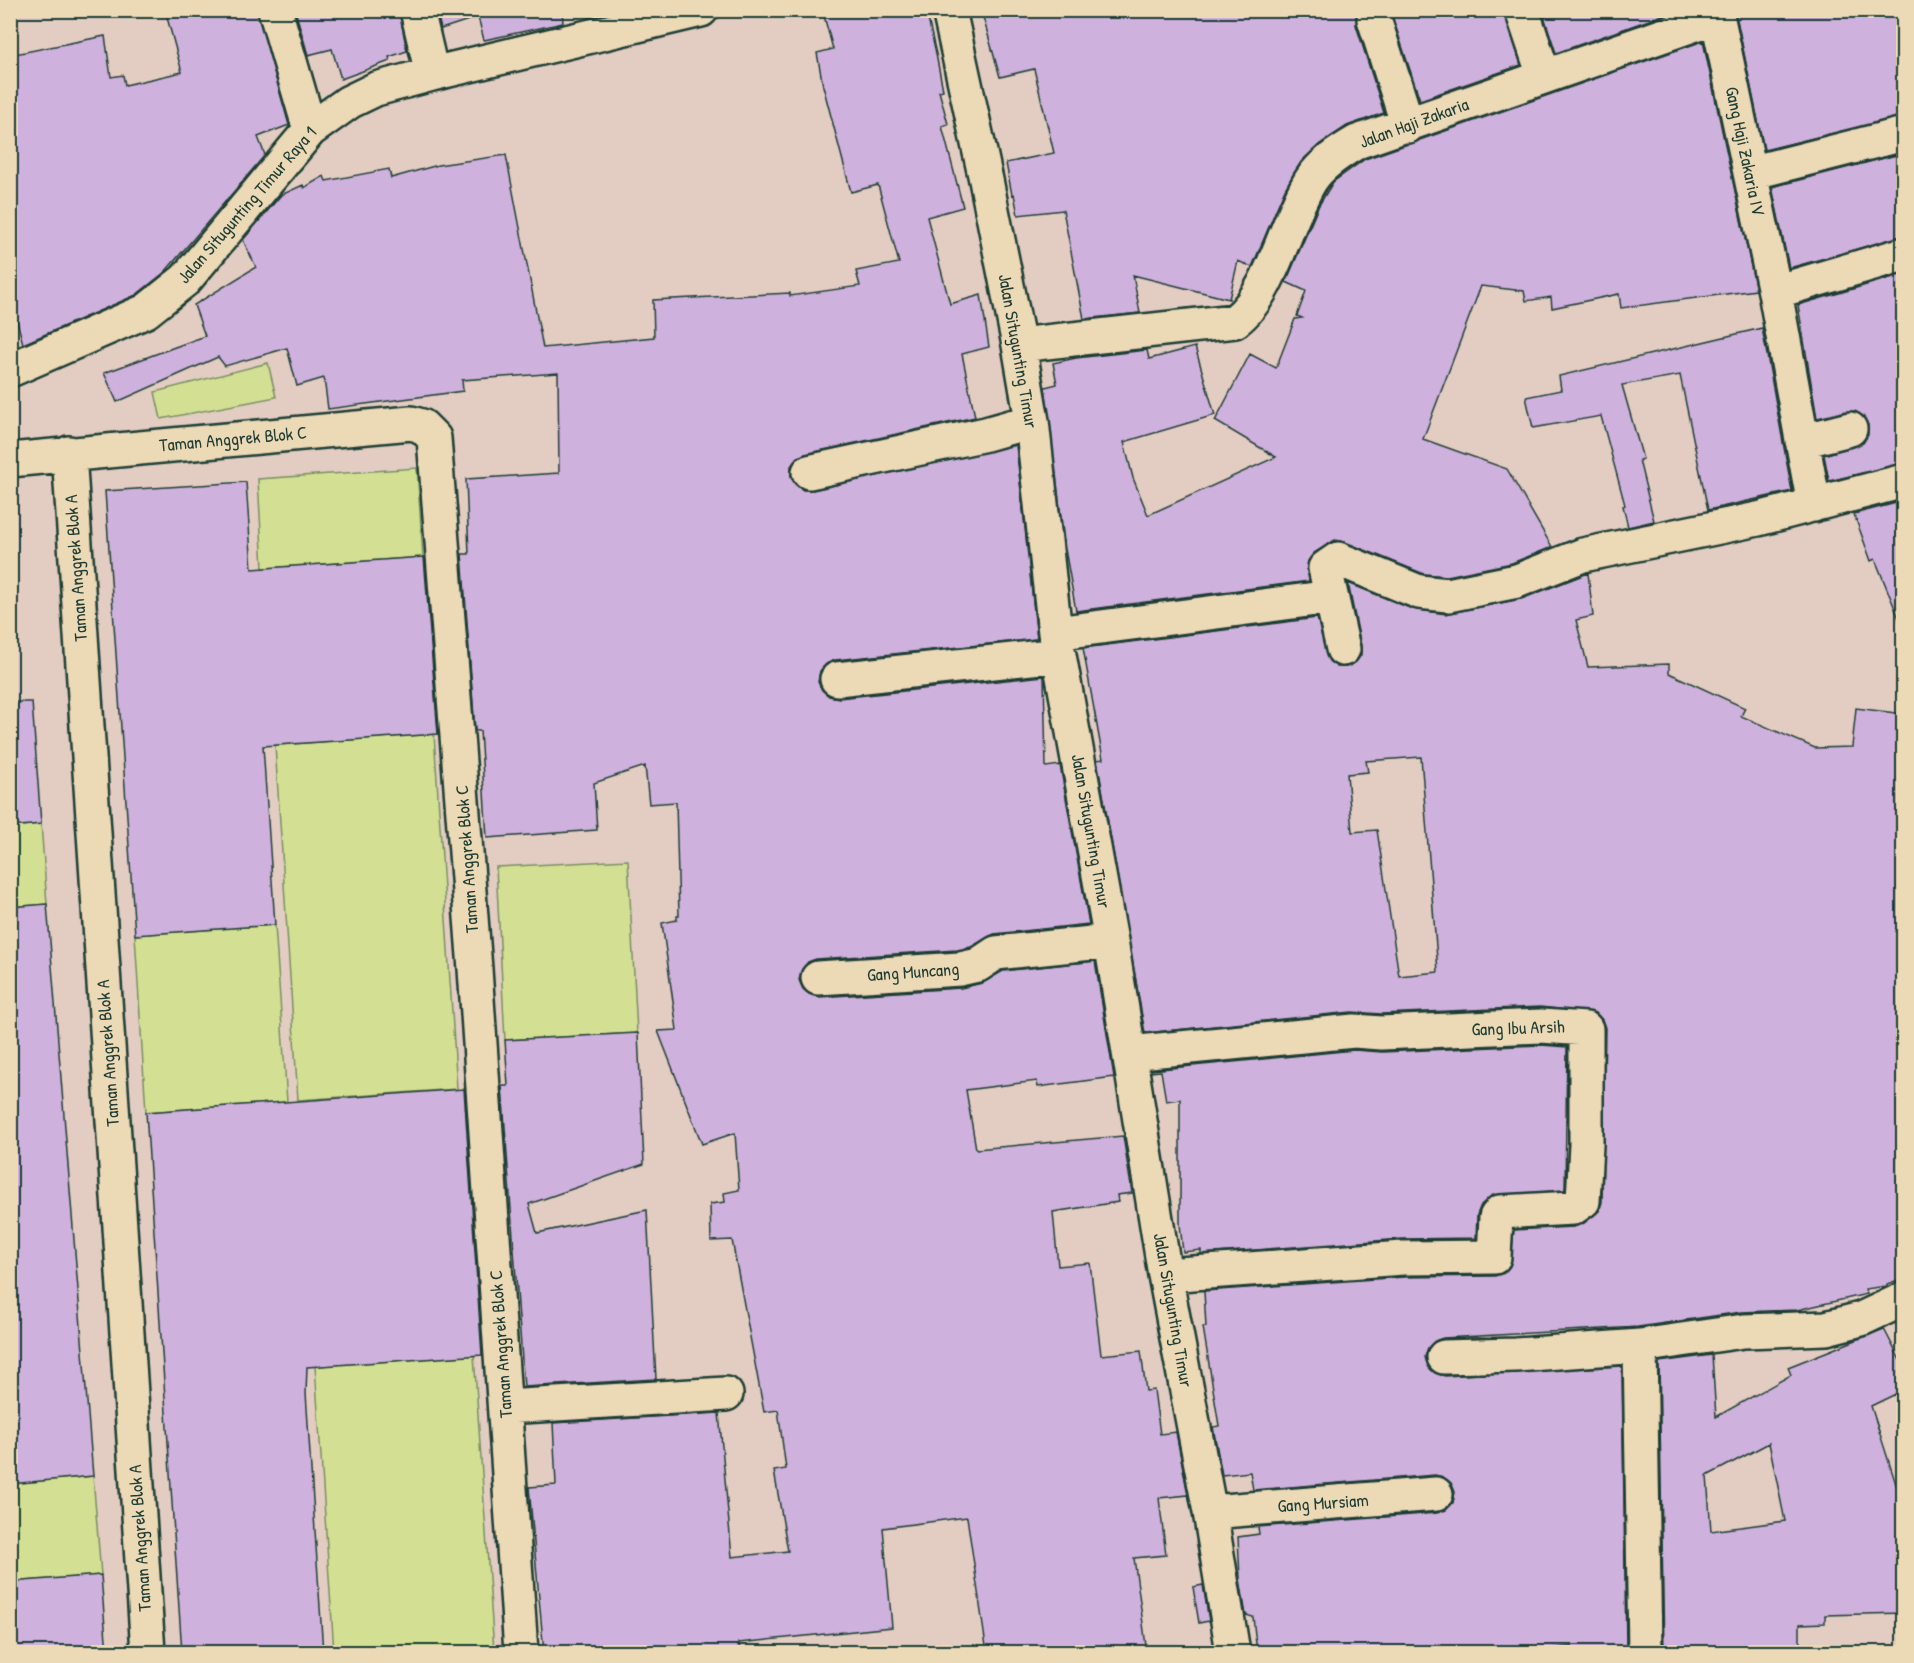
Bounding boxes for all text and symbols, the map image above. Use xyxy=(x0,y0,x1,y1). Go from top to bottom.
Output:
street label: Gang Haji Zakaria IV xyxy=(1720,84,1772,218)
street label: Jalan Haji Zakaria xyxy=(1356,91,1472,154)
street label: Jalan Situgunting Timur Raya 1 xyxy=(171,121,322,289)
street label: Jalan Situgunting Timur xyxy=(993,272,1044,430)
street label: Taman Anggrek Blok C xyxy=(158,420,308,457)
street label: Taman Anggrek Blok A xyxy=(58,494,93,642)
street label: Jalan Situgunting Timur xyxy=(1066,752,1117,910)
street label: Taman Anggrek Blok C xyxy=(449,784,484,934)
street label: Gang Muncang xyxy=(866,956,960,987)
street label: Taman Anggrek Blok A xyxy=(90,979,125,1127)
street label: Gang Ibu Arsih xyxy=(1471,1013,1565,1042)
street label: Jalan Situgunting Timur xyxy=(1148,1231,1199,1389)
street label: Taman Anggrek Blok C xyxy=(483,1269,518,1419)
street label: Taman Anggrek Blok A xyxy=(122,1464,157,1612)
street label: Gang Mursiam xyxy=(1277,1487,1369,1518)

